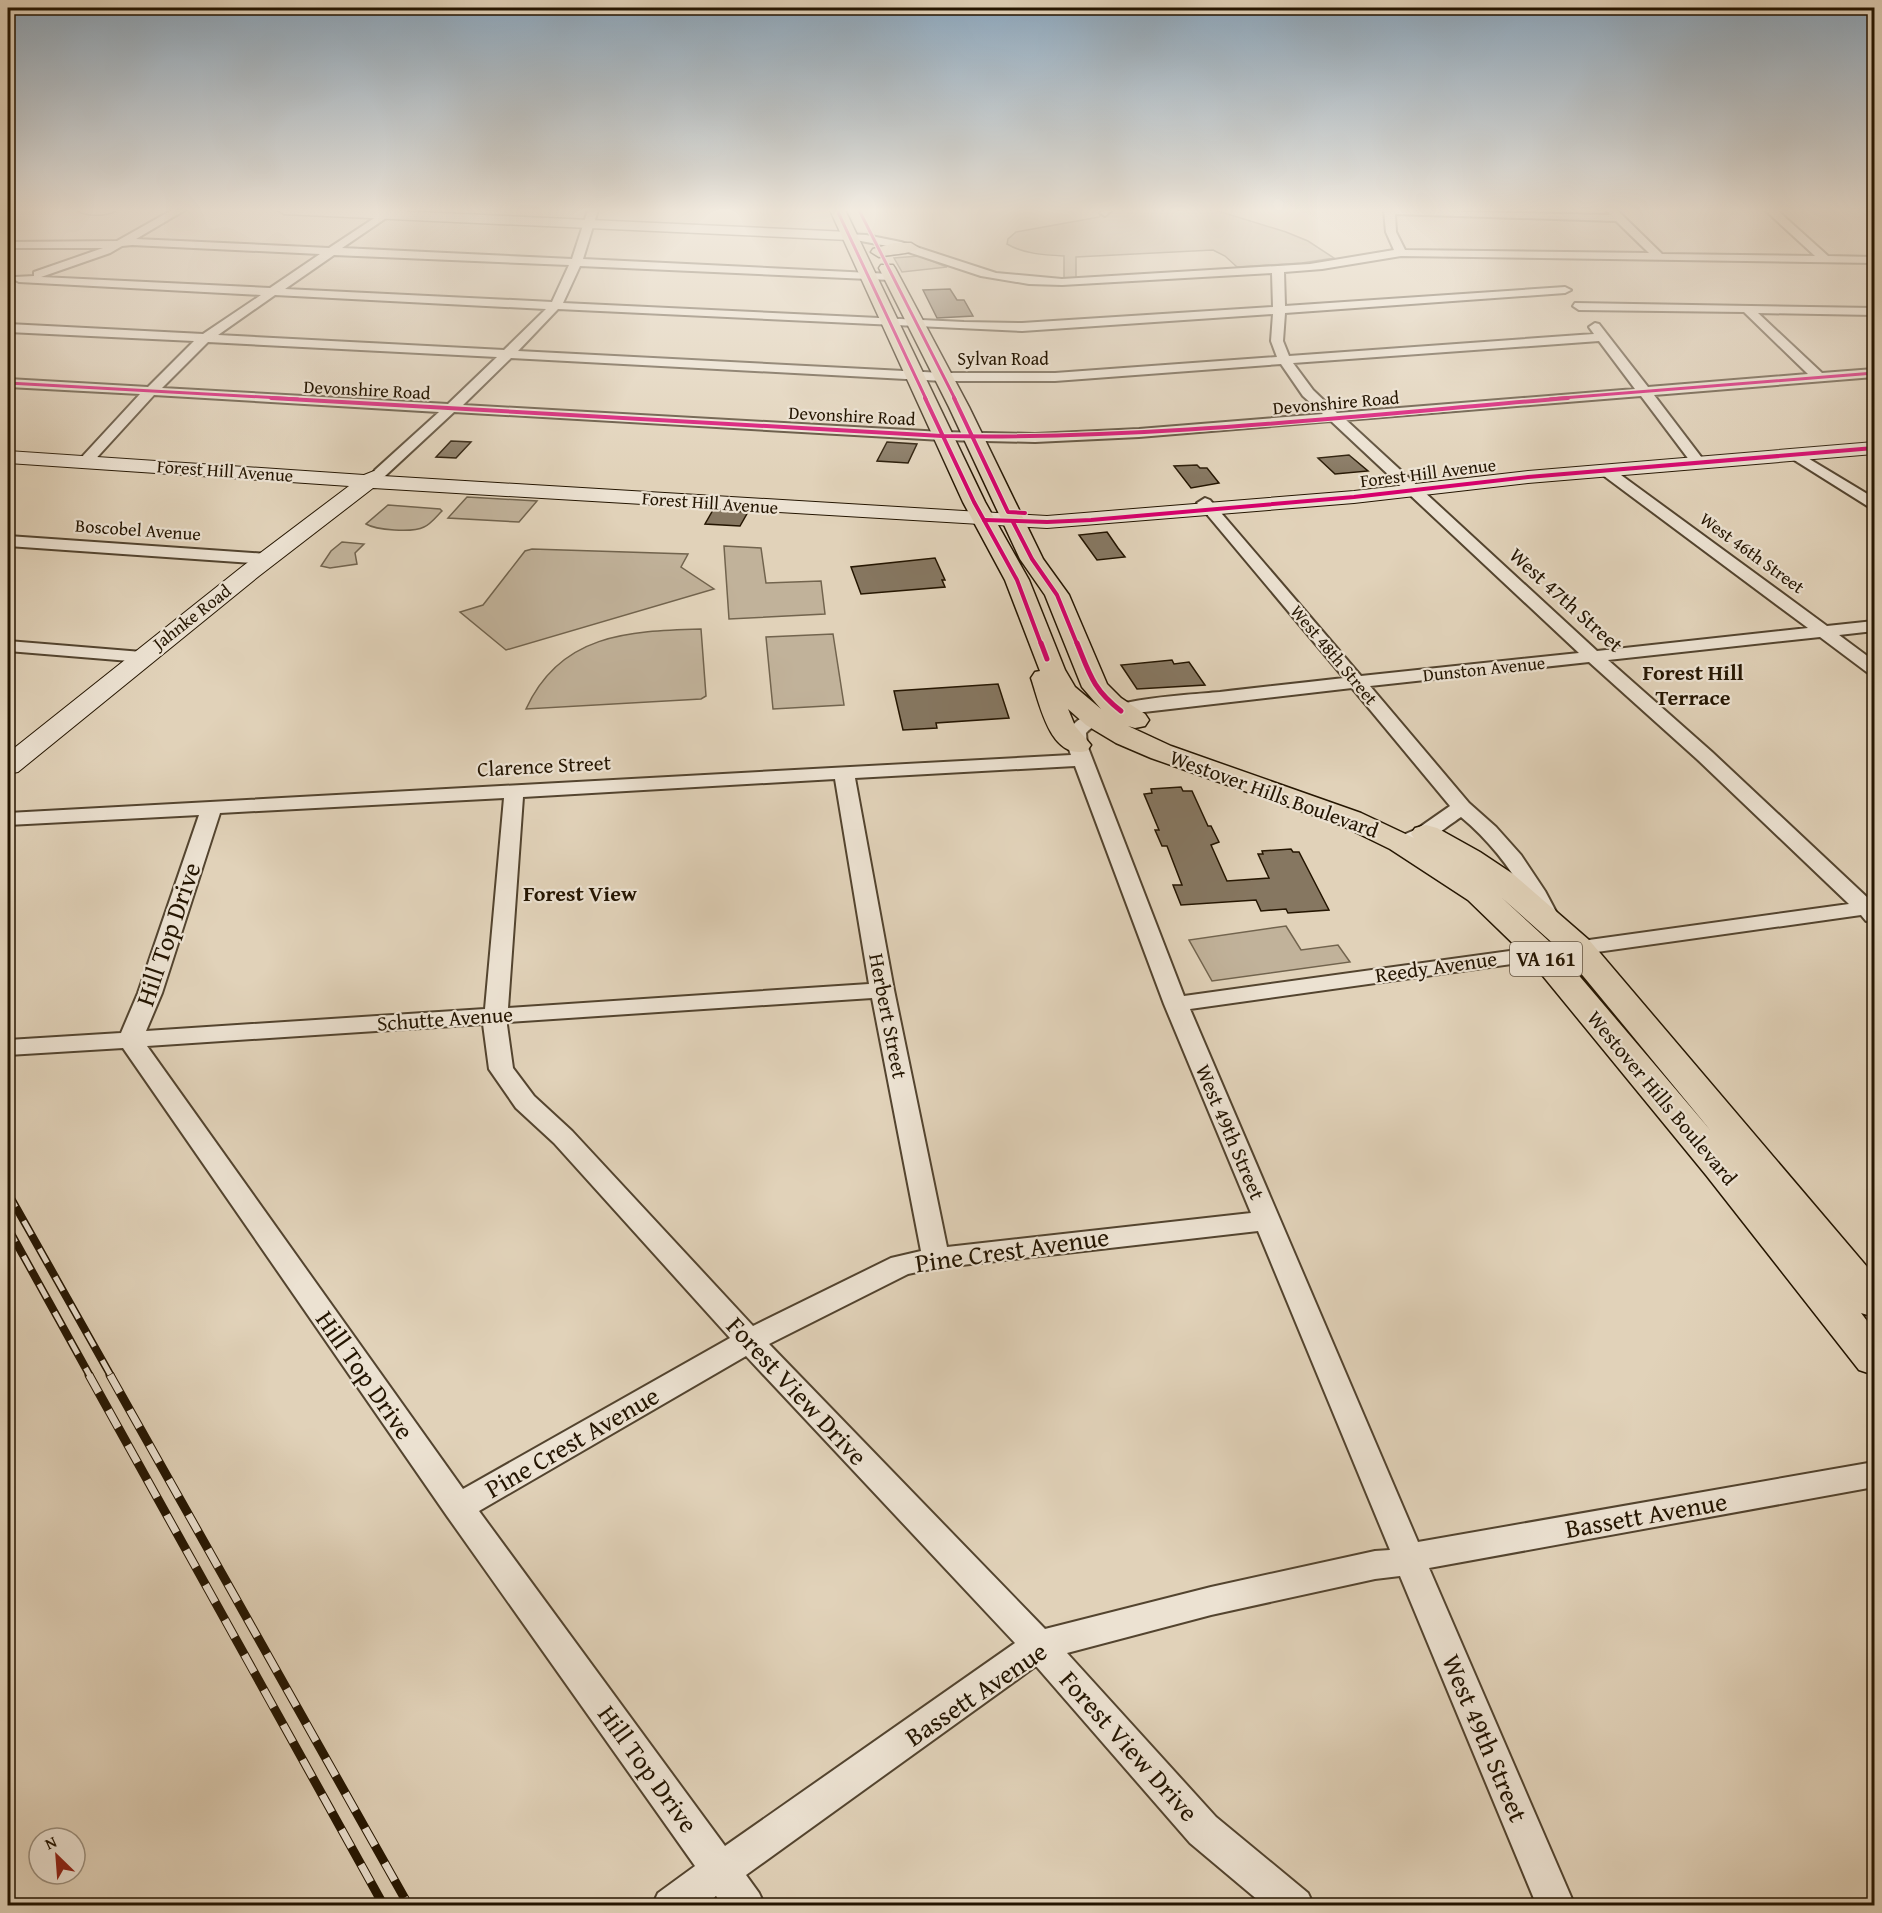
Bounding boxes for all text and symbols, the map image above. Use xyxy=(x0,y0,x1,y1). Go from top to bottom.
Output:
street label: Sylvan Road xyxy=(957,345,1049,372)
street label: Devonshire Road xyxy=(303,373,431,406)
street label: Devonshire Road xyxy=(1272,383,1401,421)
street label: Devonshire Road xyxy=(788,399,916,432)
street label: Forest Hill Avenue xyxy=(1358,451,1497,494)
street label: Forest Hill Avenue xyxy=(156,452,294,489)
street label: Forest Hill Avenue xyxy=(641,484,779,521)
street label: West 46th Street xyxy=(1694,505,1811,600)
street label: Boscobel Avenue xyxy=(74,512,202,547)
street label: West 47th Street xyxy=(1502,540,1631,660)
street label: Jahnke Road xyxy=(145,577,237,657)
street label: West 48th Street xyxy=(1284,599,1385,711)
street label: Dunston Avenue xyxy=(1421,649,1546,688)
district label: Forest Hill Terrace xyxy=(1642,656,1744,713)
street label: Westover Hills Boulevard xyxy=(1166,741,1384,846)
street label: Clarence Street xyxy=(476,746,612,784)
street label: Hill Top Drive xyxy=(125,857,210,1011)
district label: Forest View xyxy=(523,877,637,909)
road number: VA 161 xyxy=(1510,942,1582,976)
street label: Reedy Avenue xyxy=(1373,943,1499,990)
street label: Herbert Street xyxy=(861,951,916,1082)
street label: Schutte Avenue xyxy=(376,998,514,1039)
street label: Westover Hills Boulevard xyxy=(1580,1003,1745,1192)
street label: West 49th Street xyxy=(1188,1059,1273,1205)
street label: Pine Crest Avenue xyxy=(912,1217,1111,1282)
street label: Hill Top Drive xyxy=(306,1302,424,1447)
street label: Forest View Drive xyxy=(718,1307,877,1474)
street label: Pine Crest Avenue xyxy=(477,1376,666,1507)
street label: Bassett Avenue xyxy=(1562,1481,1730,1548)
street label: Bassett Avenue xyxy=(897,1632,1055,1756)
street label: West 49th Street xyxy=(1433,1648,1538,1828)
street label: Forest View Drive xyxy=(1051,1661,1208,1830)
street label: Hill Top Drive xyxy=(589,1697,708,1841)
north arrow xyxy=(27,1826,87,1886)
text: N xyxy=(41,1829,61,1856)

